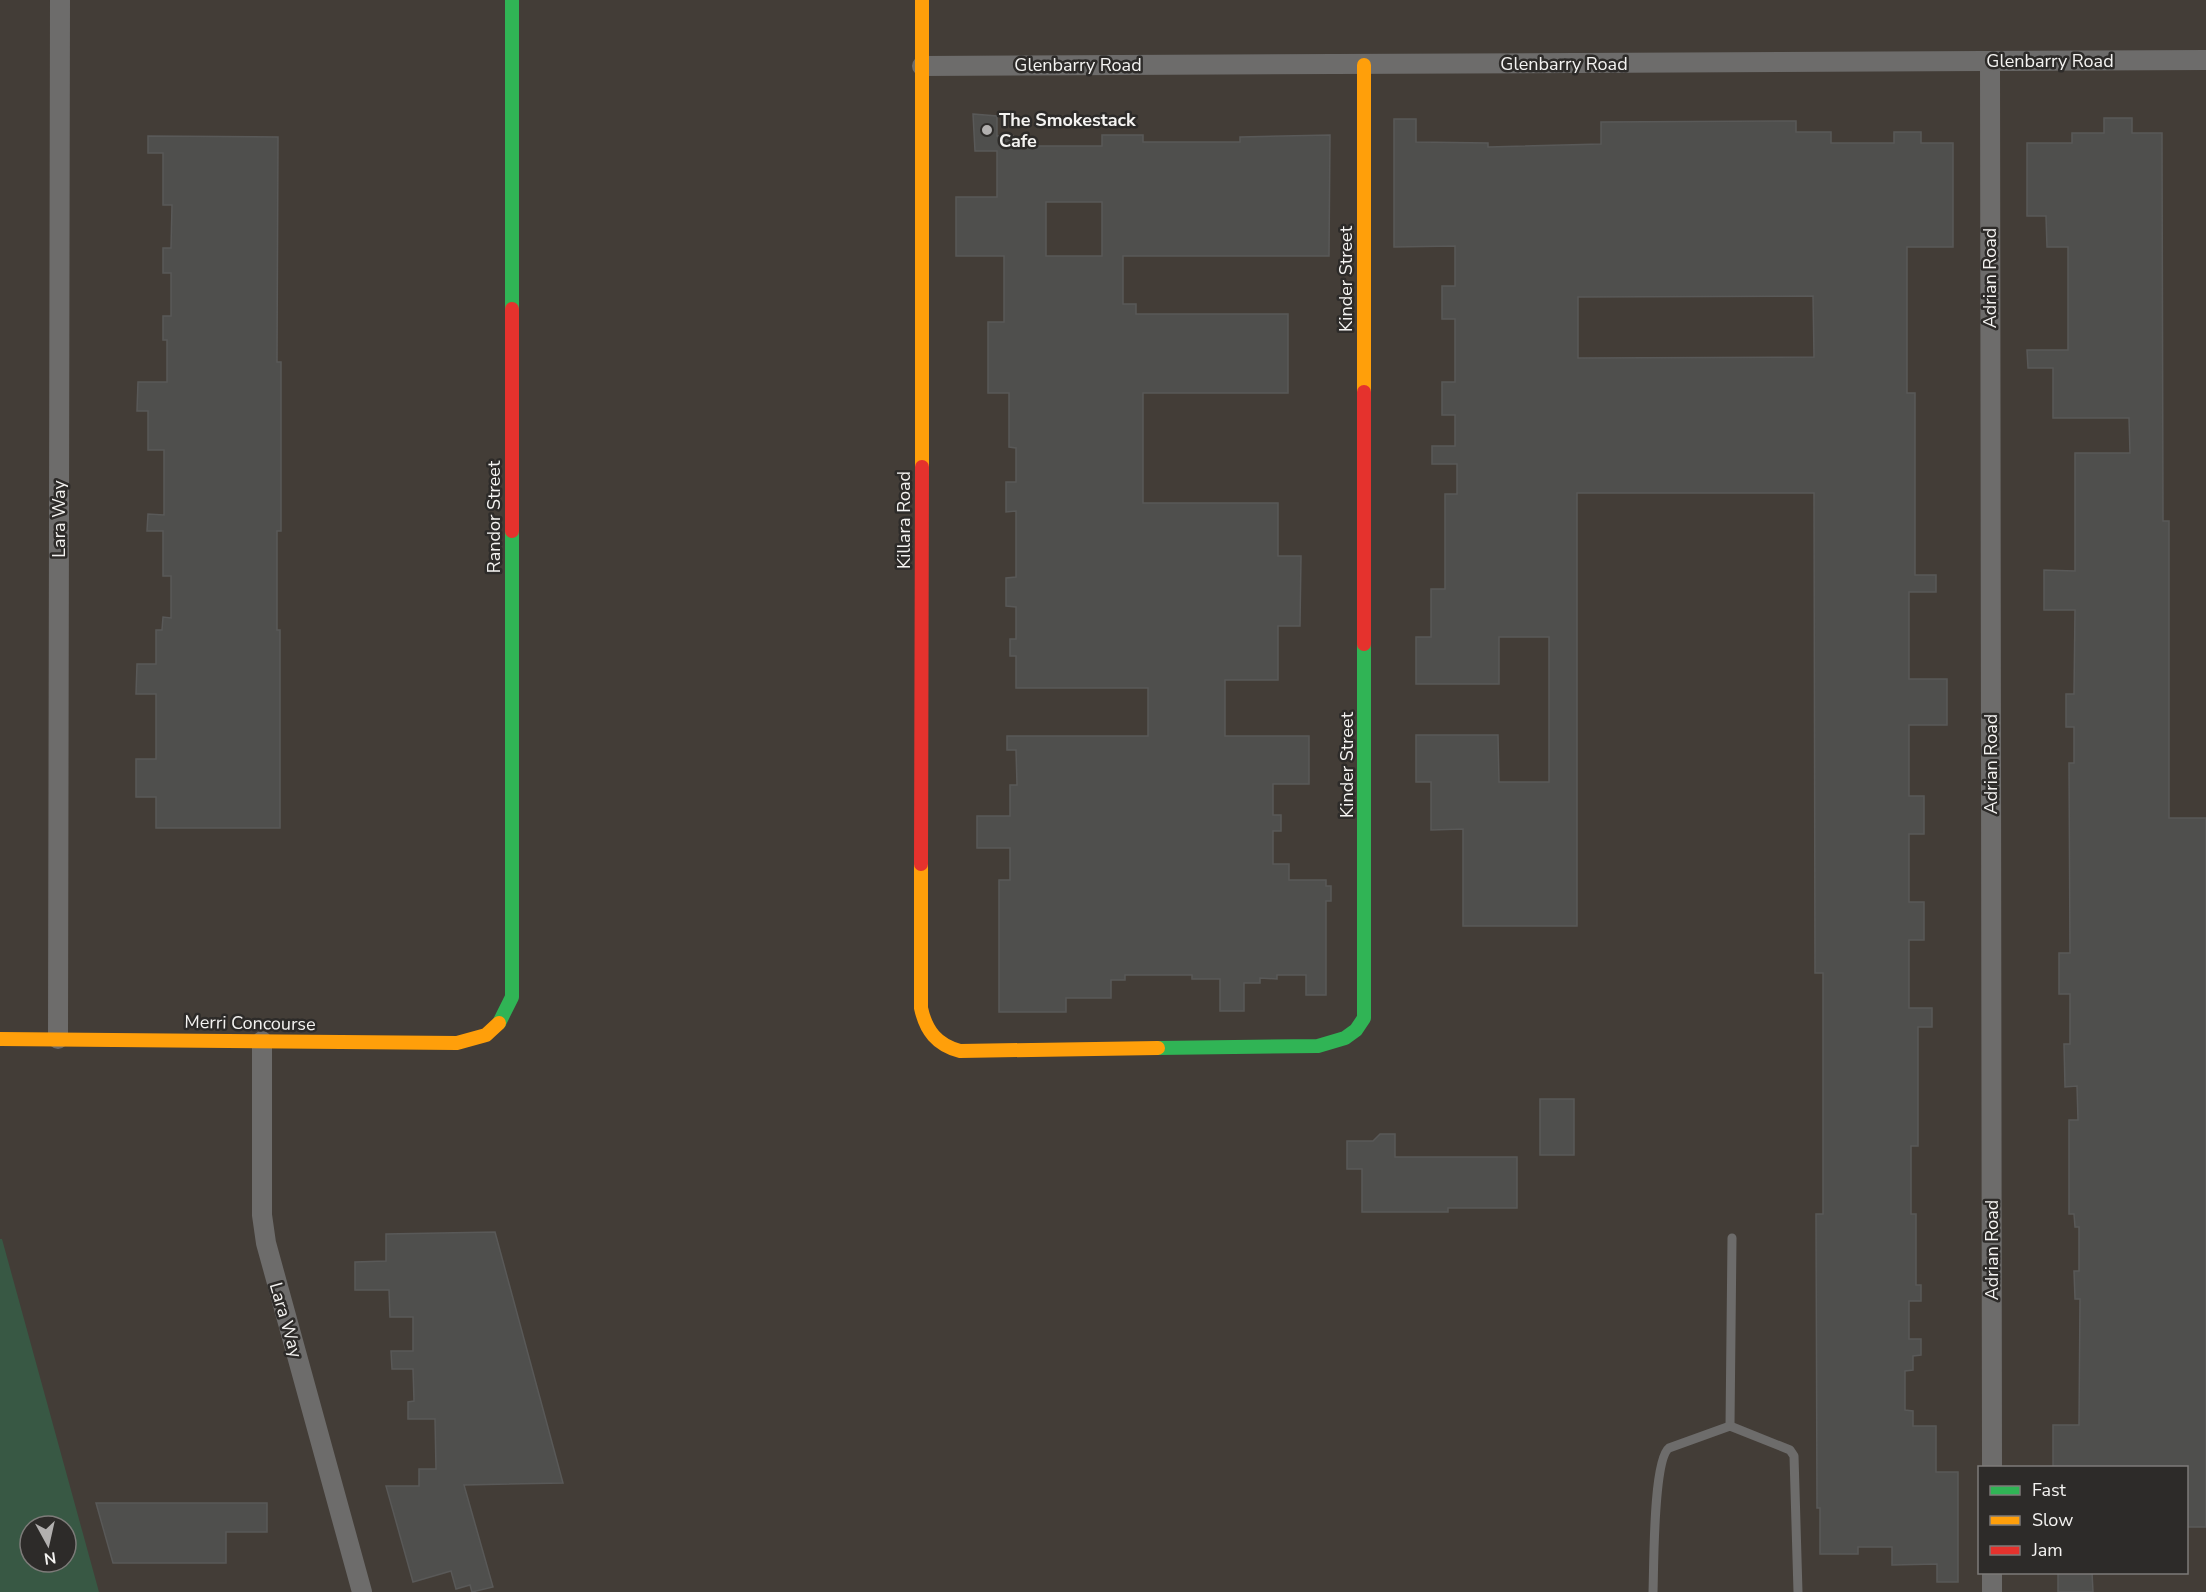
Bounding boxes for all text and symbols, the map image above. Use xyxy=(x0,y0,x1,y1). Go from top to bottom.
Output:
street label: Glenbarry Road xyxy=(1986,49,2114,73)
street label: Glenbarry Road xyxy=(1500,52,1628,76)
street label: Glenbarry Road xyxy=(1014,53,1142,77)
place label: The Smokestack Cafe xyxy=(999,108,1136,153)
marker: The Smokestack Cafe xyxy=(980,123,994,137)
street label: Kinder Street xyxy=(1334,225,1358,332)
street label: Adrian Road xyxy=(1978,228,2002,328)
street label: Randor Street xyxy=(482,460,506,573)
street label: Killara Road xyxy=(892,471,916,569)
street label: Lara Way xyxy=(47,480,71,558)
street label: Kinder Street xyxy=(1335,711,1359,818)
street label: Adrian Road xyxy=(1979,714,2003,814)
street label: Merri Concourse xyxy=(184,1010,316,1036)
street label: Adrian Road xyxy=(1980,1200,2004,1300)
street label: Lara Way xyxy=(264,1280,308,1361)
legend xyxy=(1978,1466,2188,1574)
text: Fast xyxy=(2032,1478,2067,1502)
text: Slow xyxy=(2032,1508,2073,1532)
north arrow xyxy=(18,1514,78,1574)
text: Jam xyxy=(2031,1538,2063,1562)
text: N xyxy=(42,1546,57,1570)

